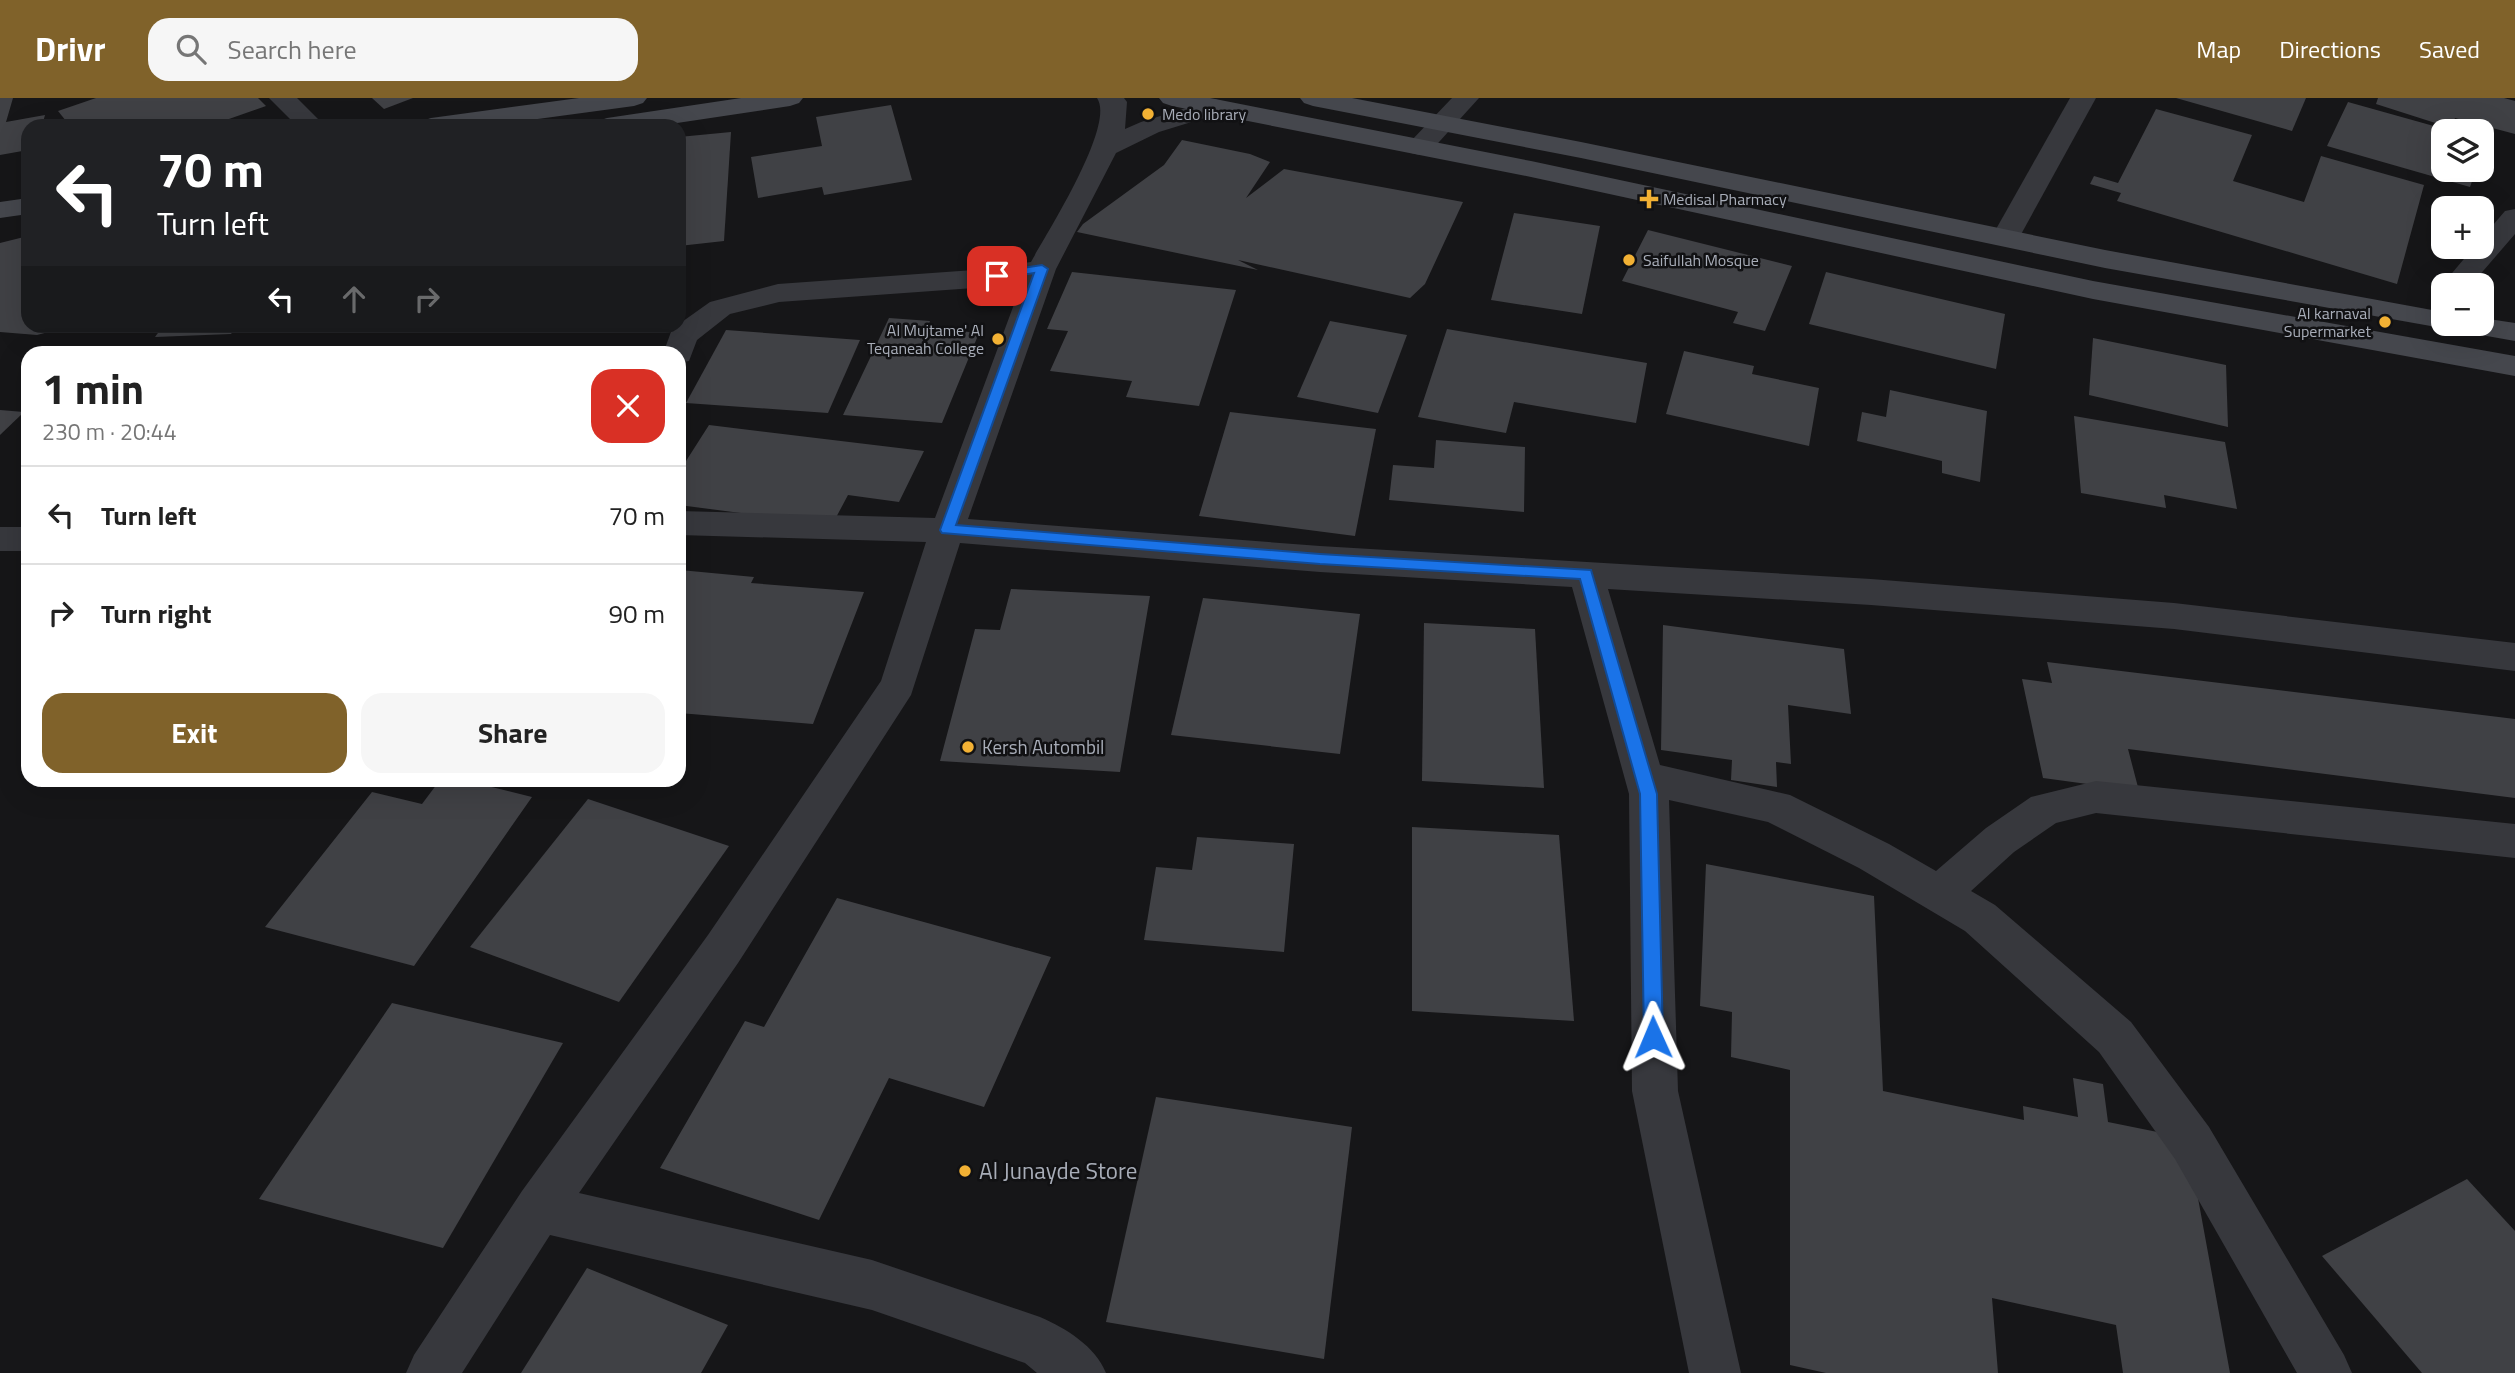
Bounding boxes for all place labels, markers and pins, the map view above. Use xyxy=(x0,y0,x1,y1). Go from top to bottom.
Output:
place label: Medo library xyxy=(1162,102,1247,126)
marker: Medo library xyxy=(1140,106,1156,122)
place label: Medisal Pharmacy xyxy=(1663,187,1787,211)
marker: Medisal Pharmacy xyxy=(1641,191,1657,207)
pin xyxy=(967,246,1027,306)
place label: Saifullah Mosque xyxy=(1643,248,1759,272)
marker: Saifullah Mosque xyxy=(1621,252,1637,268)
place label: Al karnaval Supermarket xyxy=(2284,301,2371,343)
marker: Al karnaval Supermarket xyxy=(2377,314,2393,330)
place label: Al Mujtame' Al Teqaneah College xyxy=(867,318,984,360)
marker: Al Mujtame' Al Teqaneah College xyxy=(990,331,1006,347)
place label: Kersh Autombil xyxy=(982,732,1104,761)
marker: Kersh Autombil xyxy=(960,739,976,755)
place label: Al Junayde Store xyxy=(979,1153,1137,1188)
marker: Al Junayde Store xyxy=(957,1163,973,1179)

